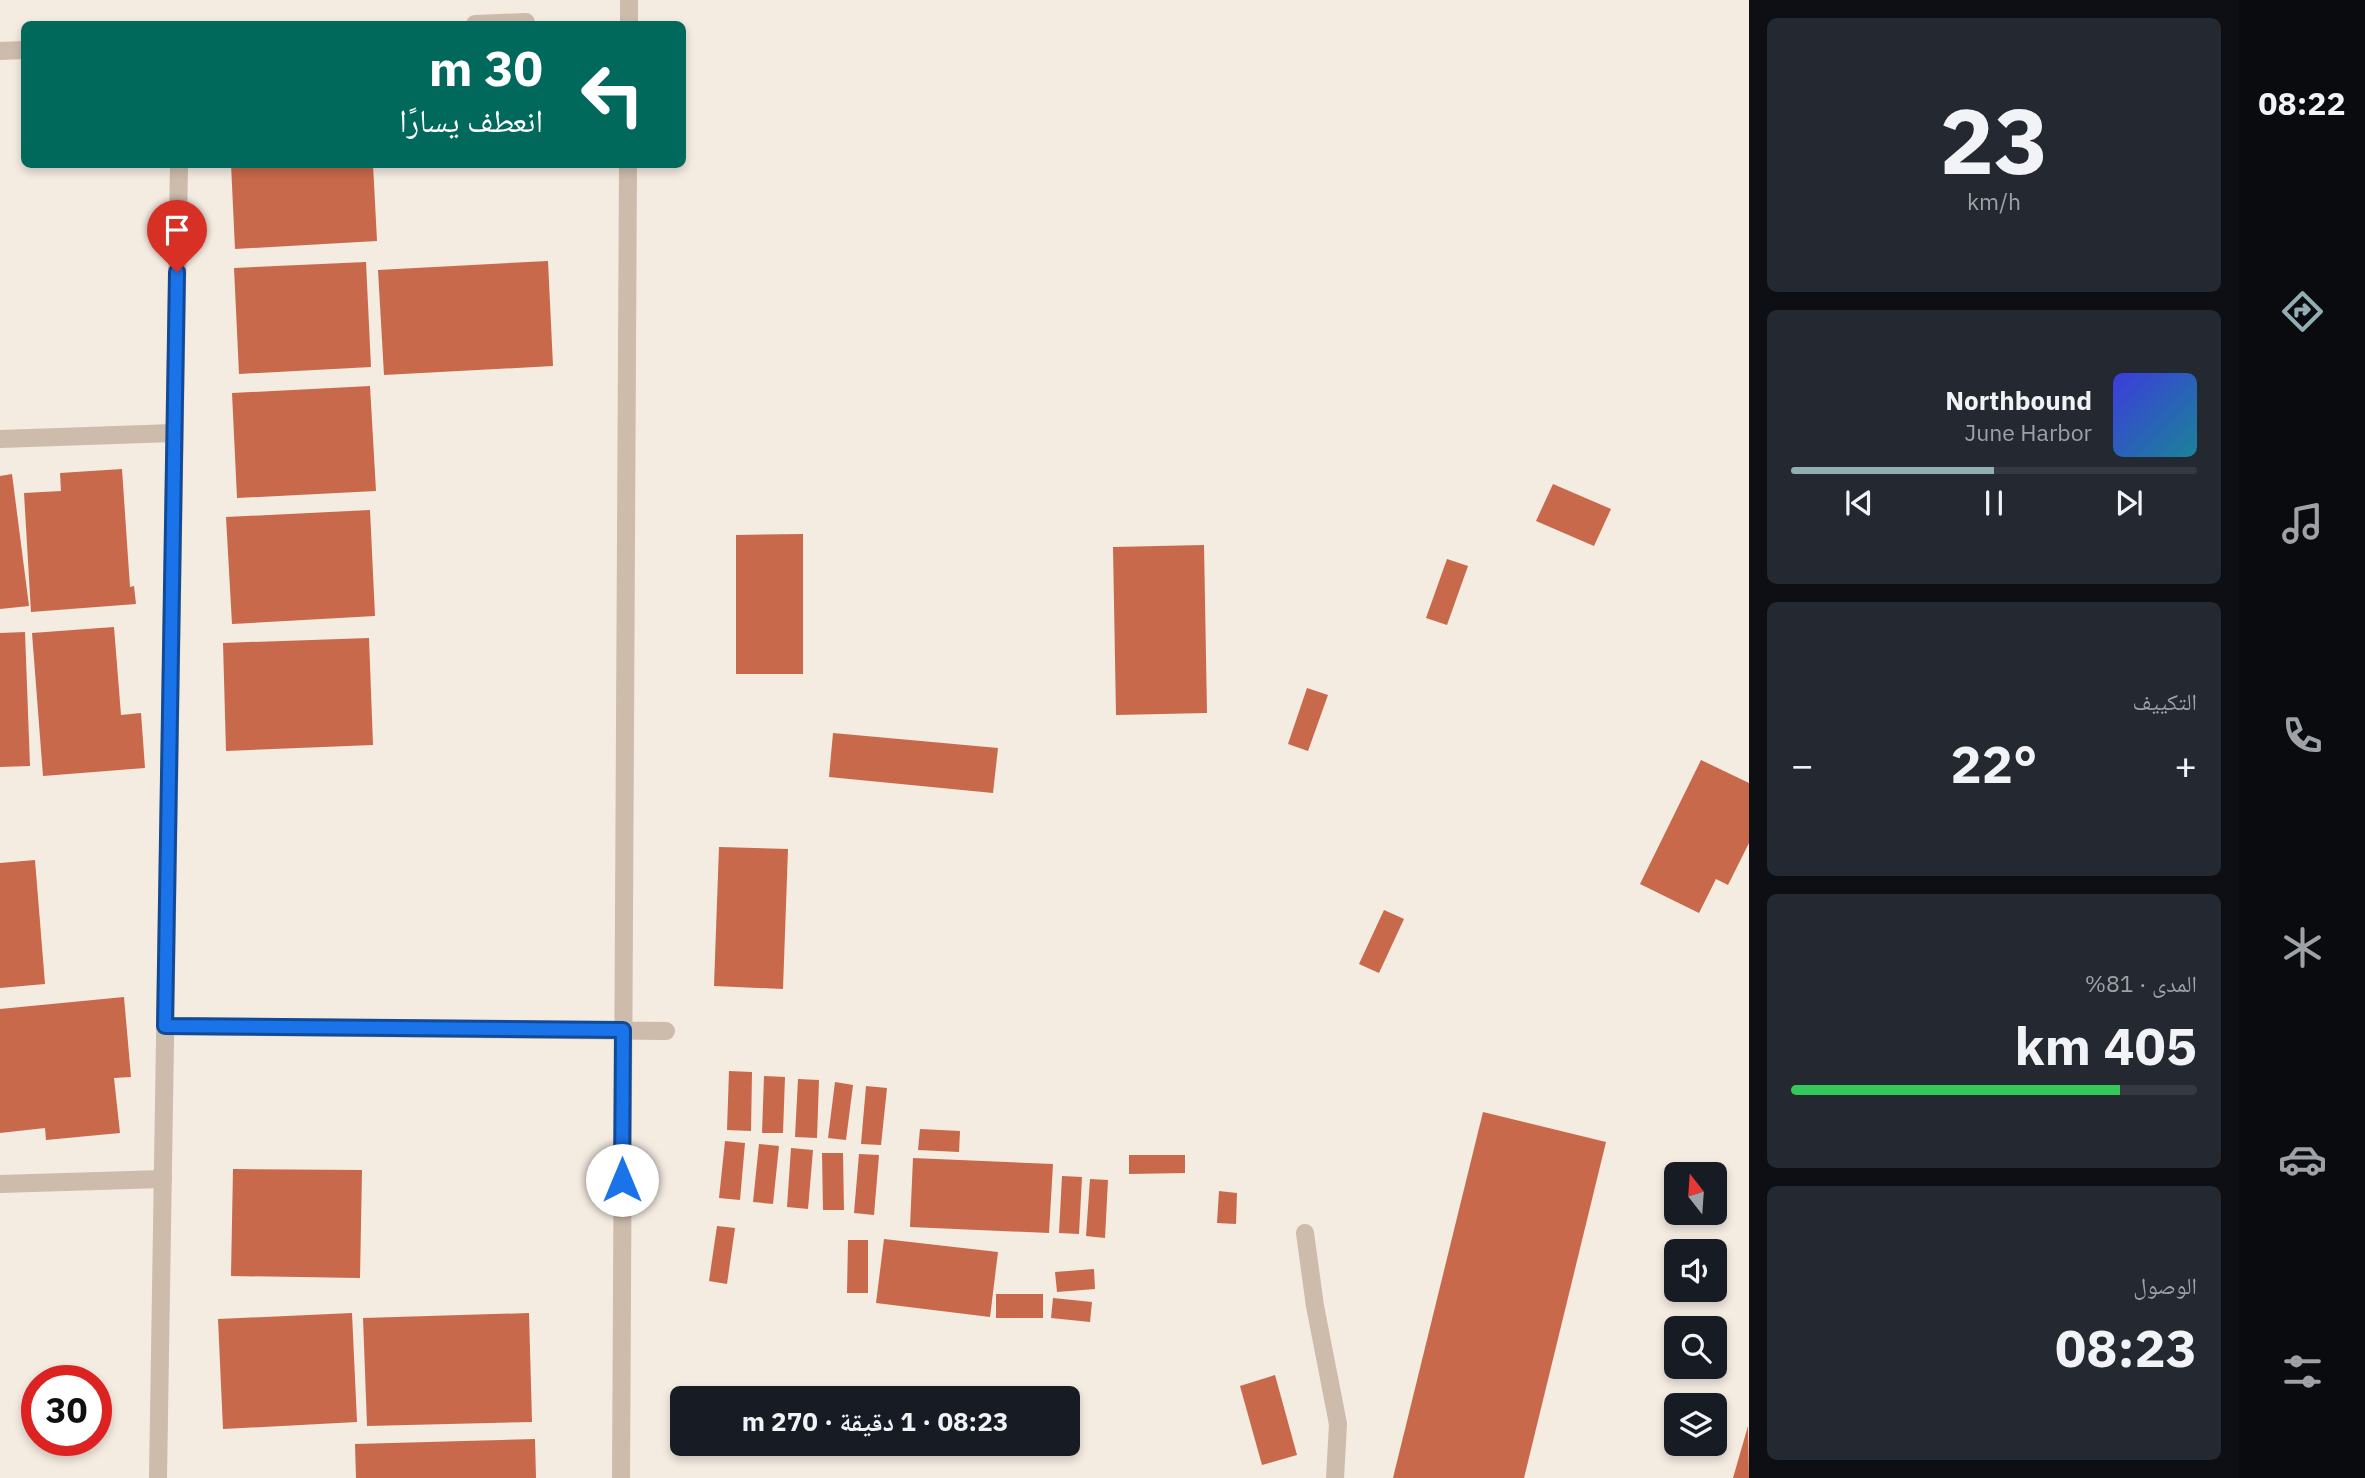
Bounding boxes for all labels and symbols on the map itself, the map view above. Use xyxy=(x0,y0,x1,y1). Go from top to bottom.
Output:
pin xyxy=(147,200,207,272)
position arrow xyxy=(585,1143,659,1217)
north arrow xyxy=(1664,1162,1727,1225)
speed limit sign: 30 xyxy=(21,1365,112,1456)

